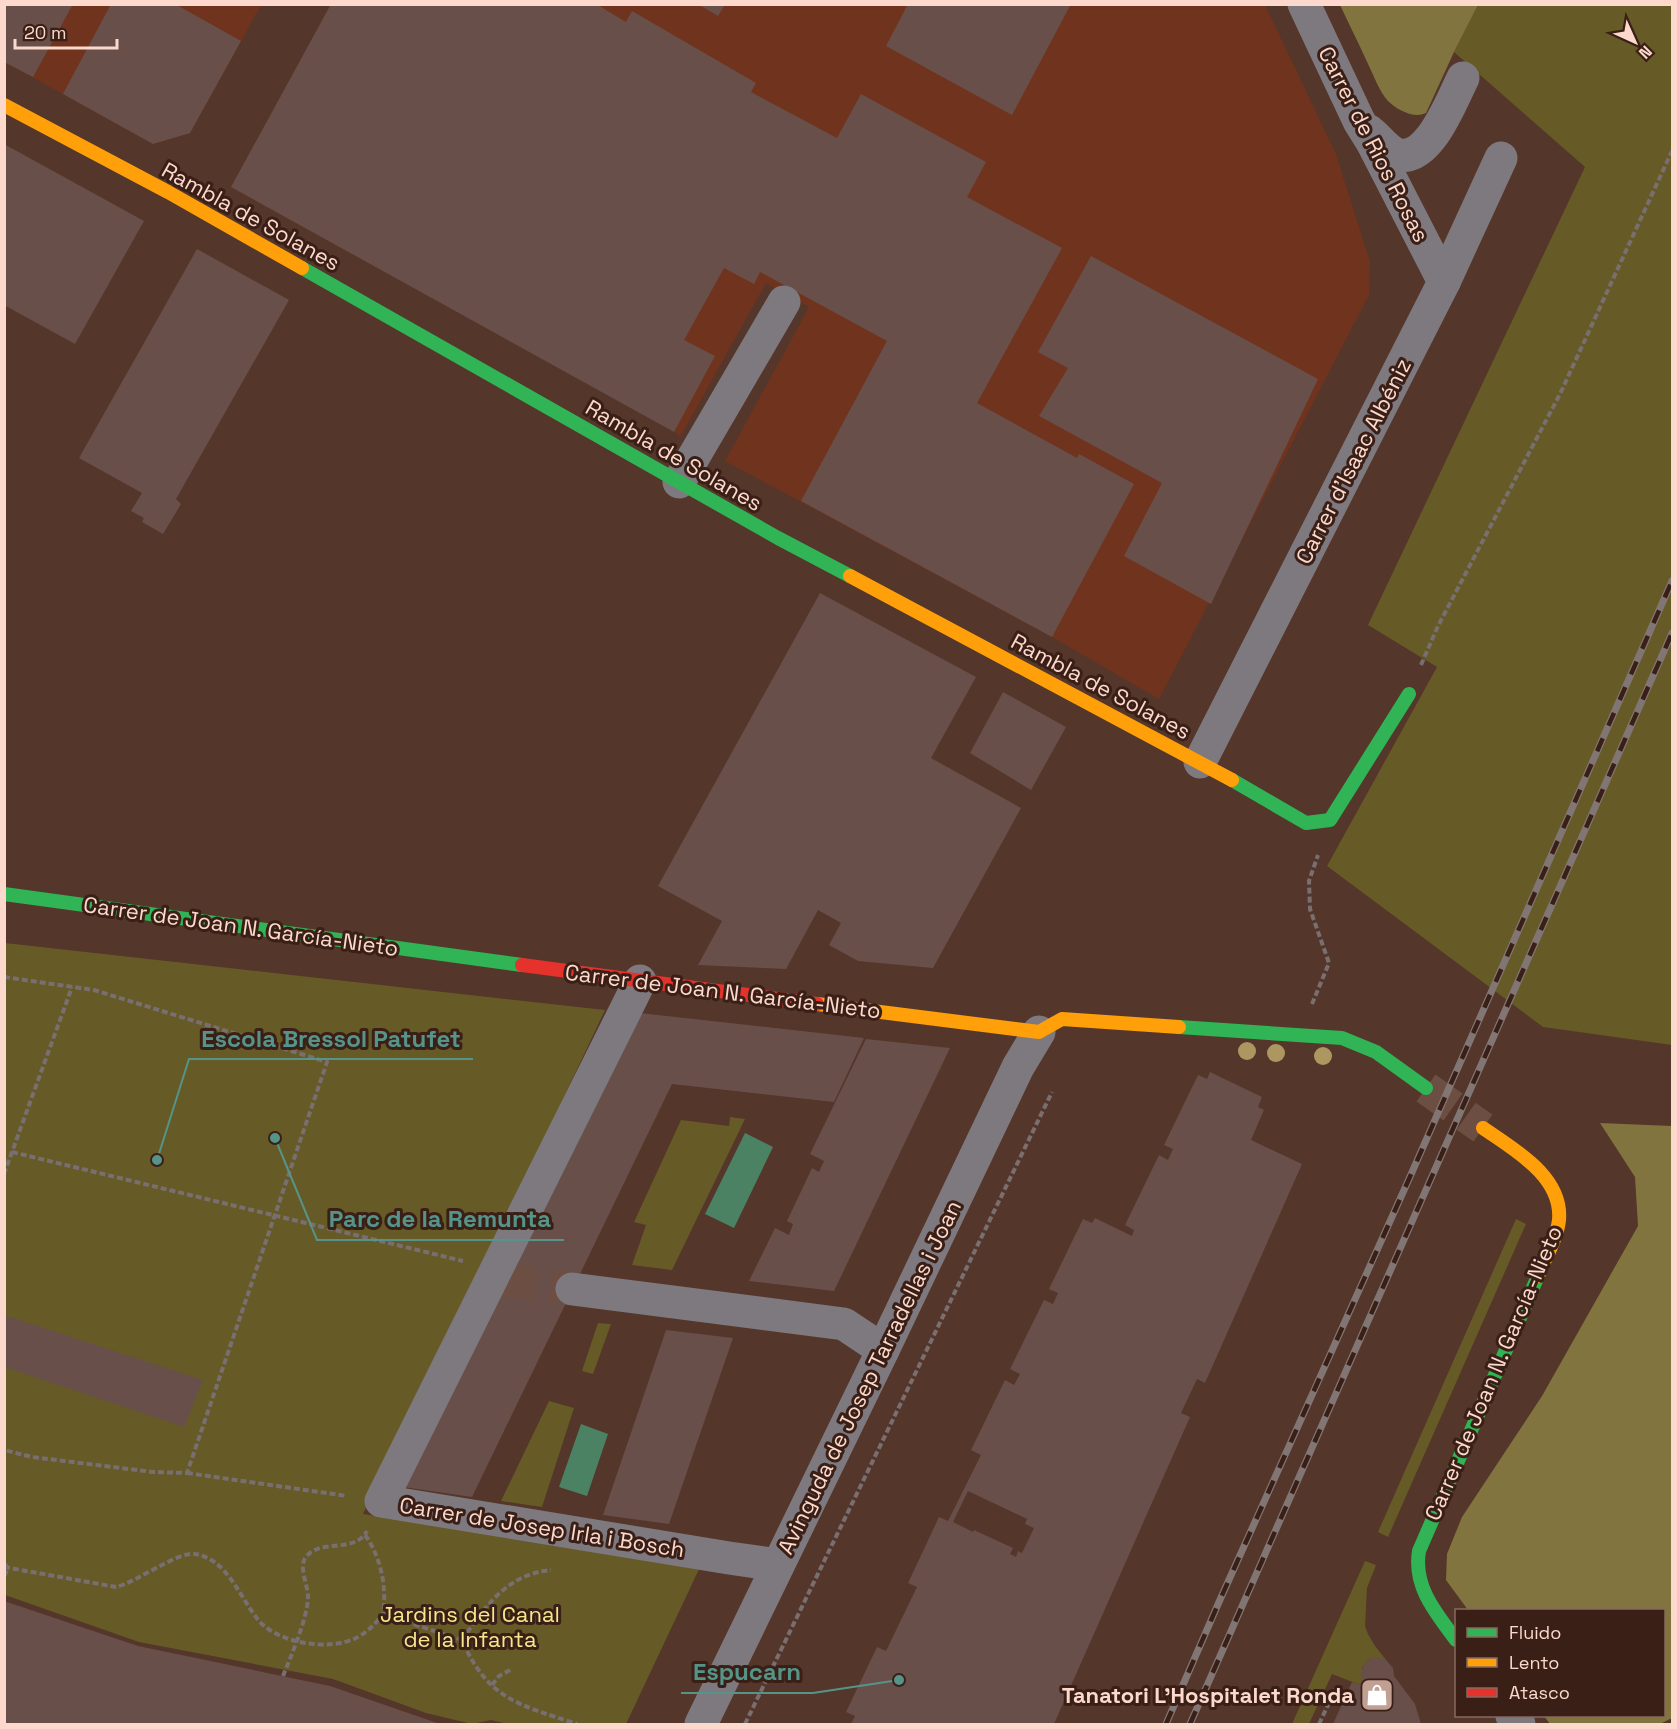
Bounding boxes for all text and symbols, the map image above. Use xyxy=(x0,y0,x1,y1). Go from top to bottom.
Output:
scale bar xyxy=(15,12,117,50)
north arrow xyxy=(1605,12,1665,72)
text: 20 m xyxy=(24,21,67,44)
street label: Carrer de Rios Rosas xyxy=(1312,41,1436,247)
text: N xyxy=(1634,41,1656,63)
street label: Rambla de Solanes xyxy=(157,155,345,277)
street label: Carrer d'Isaac Albéniz xyxy=(1289,354,1417,568)
street label: Rambla de Solanes xyxy=(581,393,767,517)
street label: Rambla de Solanes xyxy=(1006,627,1196,745)
street label: Carrer de Joan N. García-Nieto xyxy=(82,890,400,962)
street label: Carrer de Joan N. García-Nieto xyxy=(564,958,882,1024)
callout: Escola Bressol Patufet xyxy=(189,1017,473,1059)
text: Escola Bressol Patufet xyxy=(201,1023,461,1054)
street label: Avinguda de Josep Tarradellas i Joan xyxy=(771,1195,967,1559)
callout: Parc de la Remunta xyxy=(317,1198,564,1240)
text: Parc de la Remunta xyxy=(329,1203,551,1234)
street label: Carrer de Joan N. García-Nieto xyxy=(1418,1221,1568,1525)
street label: Carrer de Josep Irla i Bosch xyxy=(398,1491,686,1563)
park label: Jardins del Canal de la Infanta xyxy=(380,1600,560,1653)
legend xyxy=(1455,1609,1665,1717)
text: Fluido xyxy=(1509,1621,1561,1644)
callout: Espucarn xyxy=(681,1651,813,1693)
text: Lento xyxy=(1509,1651,1559,1674)
text: Espucarn xyxy=(693,1656,801,1687)
shop icon: Tanatori L'Hospitalet Ronda xyxy=(1359,1677,1395,1713)
place label: Tanatori L'Hospitalet Ronda xyxy=(1062,1681,1354,1709)
text: Atasco xyxy=(1509,1681,1570,1704)

